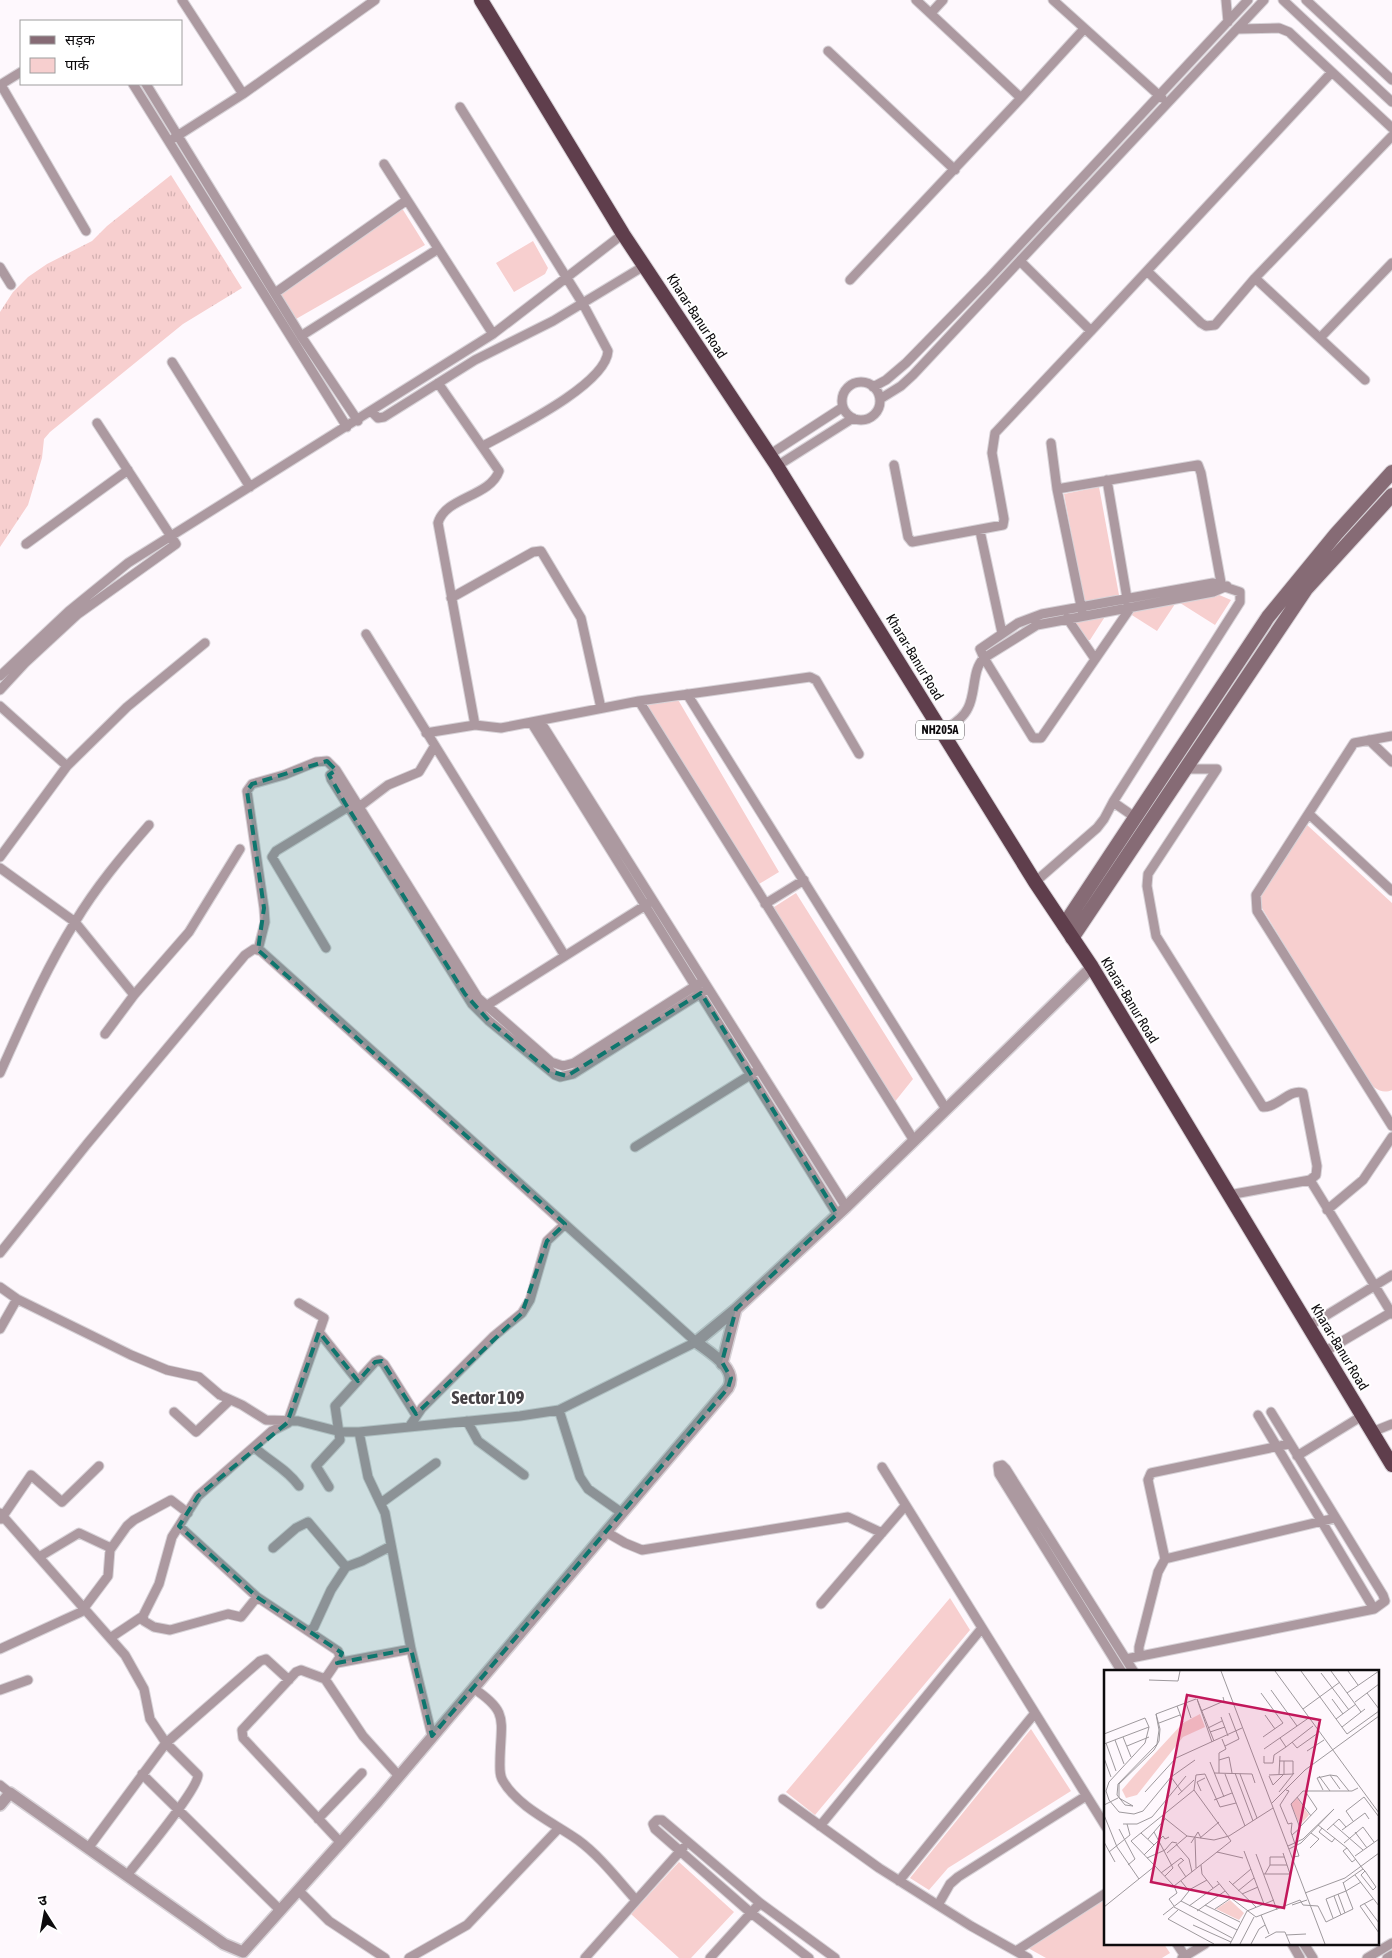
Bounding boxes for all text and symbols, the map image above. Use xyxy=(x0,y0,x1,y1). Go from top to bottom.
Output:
legend xyxy=(20,20,182,85)
text: सड़क xyxy=(65,31,95,48)
text: पार्क xyxy=(65,56,89,73)
street label: Kharar-Banur Road xyxy=(664,271,730,361)
street label: Kharar-Banur Road xyxy=(883,611,947,703)
road number: NH205A xyxy=(916,720,964,740)
street label: Kharar-Banur Road xyxy=(1098,954,1162,1046)
street label: Kharar-Banur Road xyxy=(1308,1301,1372,1393)
district label: Sector 109 xyxy=(452,1386,524,1408)
inset map xyxy=(1104,1670,1380,1946)
north arrow xyxy=(20,1888,70,1938)
text: उ xyxy=(37,1891,49,1909)

